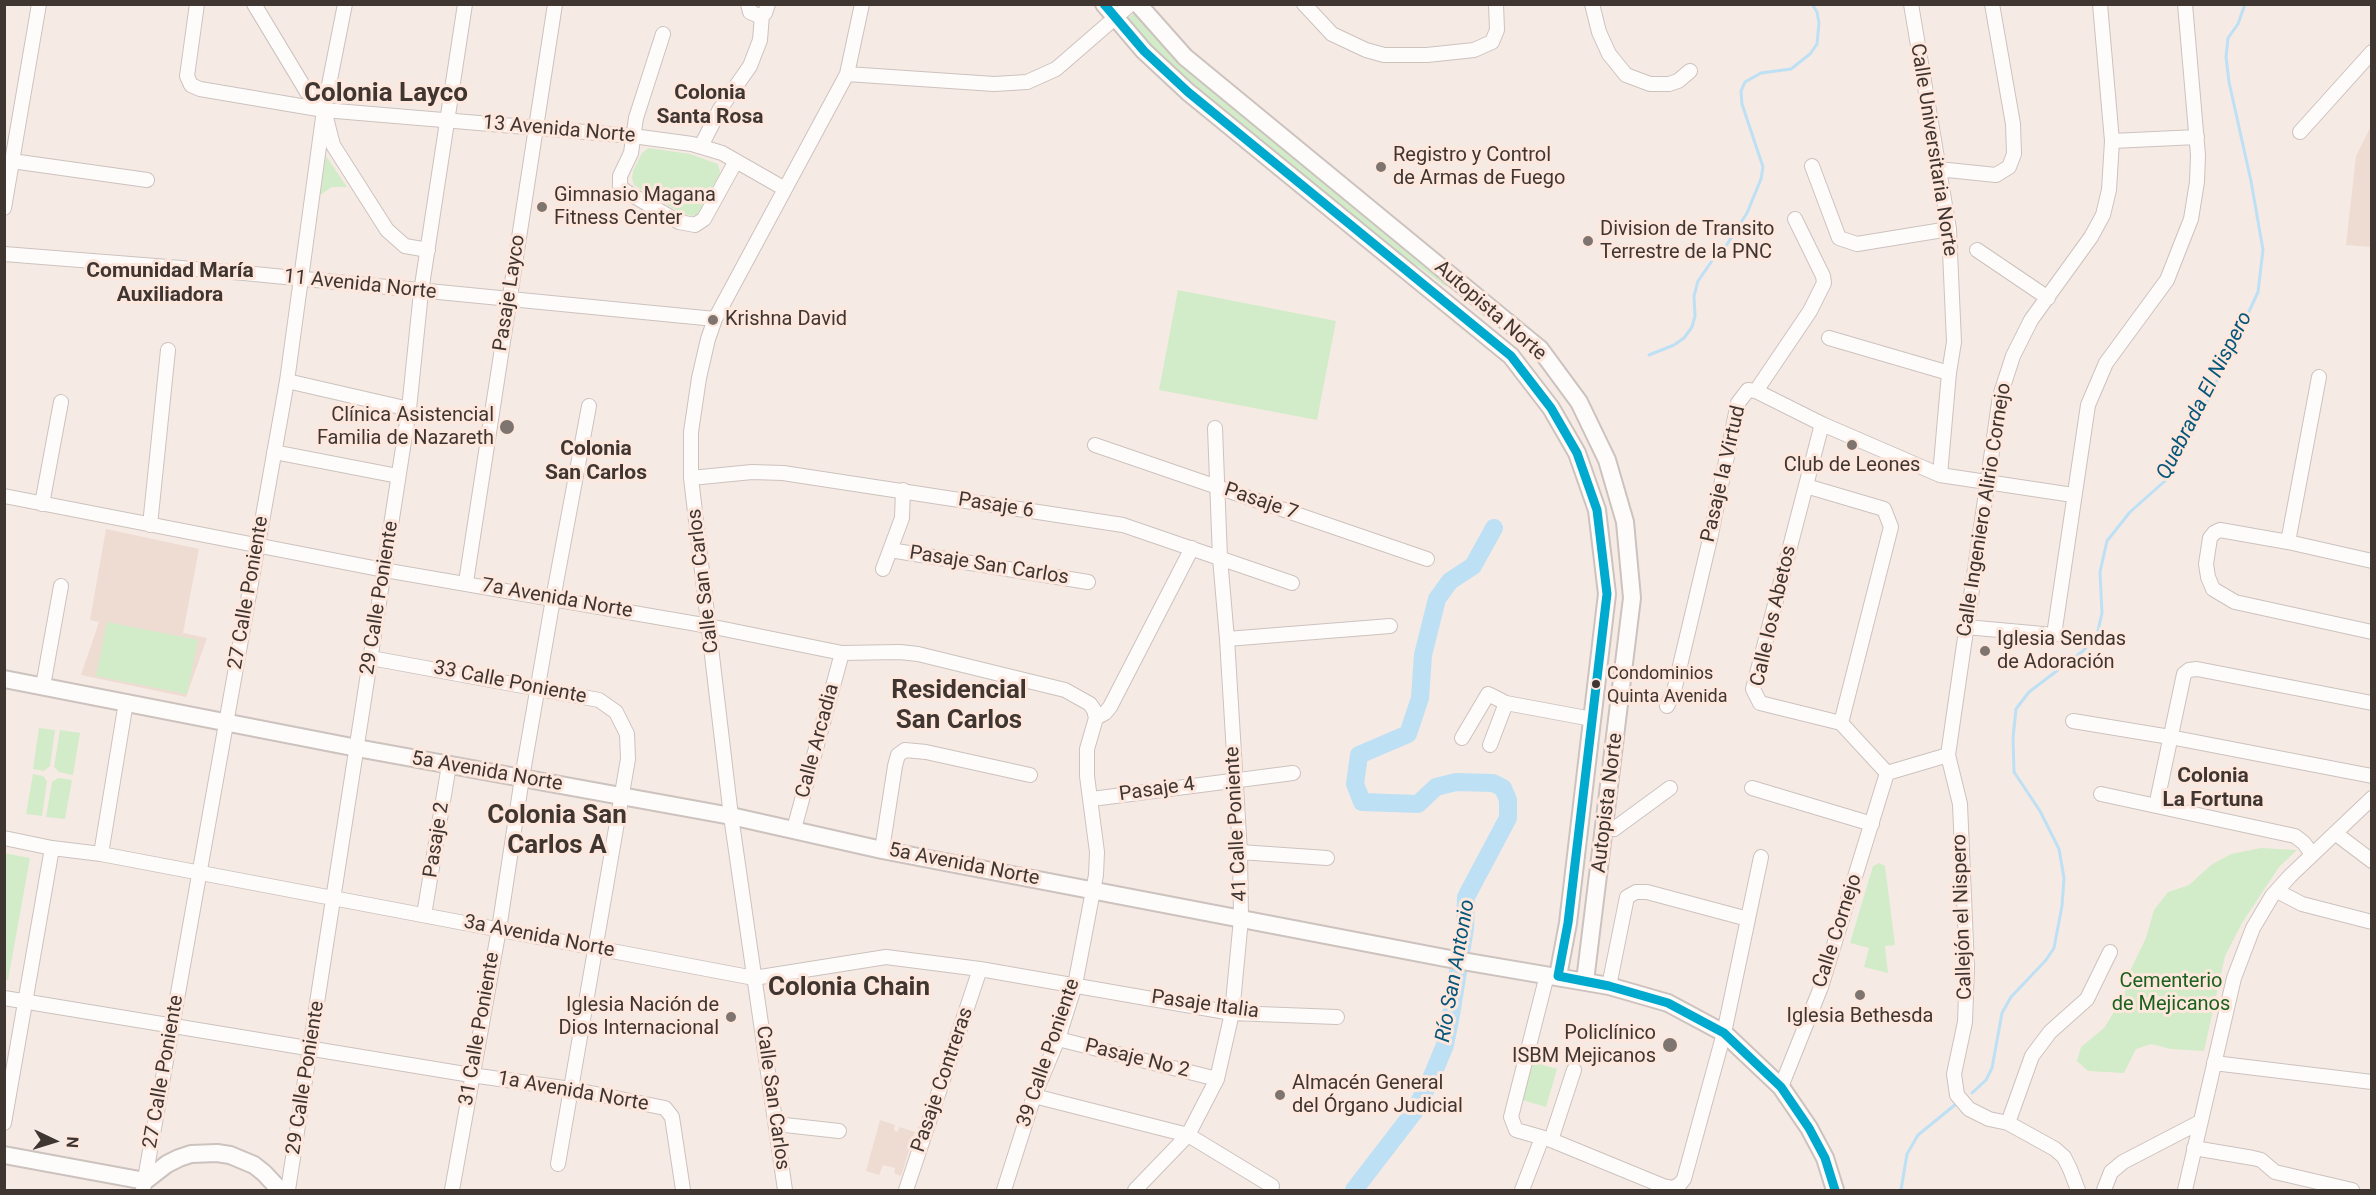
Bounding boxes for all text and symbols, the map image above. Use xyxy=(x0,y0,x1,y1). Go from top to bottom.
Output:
street label: Calle Universitaria Norte xyxy=(1904,42,1962,258)
district label: Colonia Layco xyxy=(304,78,468,110)
district label: Colonia Santa Rosa xyxy=(657,81,763,131)
street label: 13 Avenida Norte xyxy=(482,111,636,149)
place label: Registro y Control de Armas de Fuego xyxy=(1393,144,1565,191)
marker: Registro y Control de Armas de Fuego xyxy=(1374,160,1388,174)
place label: Gimnasio Magana Fitness Center xyxy=(554,184,716,231)
marker: Gimnasio Magana Fitness Center xyxy=(535,200,549,214)
place label: Division de Transito Terrestre de la PNC xyxy=(1600,218,1774,265)
street label: Pasaje Layco xyxy=(489,233,531,353)
marker: Division de Transito Terrestre de la PNC xyxy=(1581,234,1595,248)
street label: Autopista Norte xyxy=(1429,256,1551,366)
district label: Comunidad María Auxiliadora xyxy=(86,259,254,309)
street label: 11 Avenida Norte xyxy=(283,265,437,305)
place label: Krishna David xyxy=(725,308,847,332)
water label: Quebrada El Nispero xyxy=(2152,308,2258,484)
marker: Krishna David xyxy=(706,313,720,327)
street label: Calle Ingeniero Alirio Cornejo xyxy=(1953,381,2017,639)
street label: Pasaje la Virtud xyxy=(1697,403,1751,545)
place label: Clínica Asistencial Familia de Nazareth xyxy=(317,404,494,451)
marker: Clínica Asistencial Familia de Nazareth xyxy=(498,418,516,436)
district label: Colonia San Carlos xyxy=(545,437,647,487)
marker: Club de Leones xyxy=(1845,438,1859,452)
place label: Club de Leones xyxy=(1784,454,1920,478)
street label: Pasaje 7 xyxy=(1221,478,1301,526)
street label: Pasaje 6 xyxy=(957,488,1035,524)
street label: Calle San Carlos xyxy=(683,507,725,655)
street label: 27 Calle Poniente xyxy=(224,514,274,672)
street label: 29 Calle Poniente xyxy=(356,519,404,677)
street label: Pasaje San Carlos xyxy=(908,542,1070,590)
street label: Calle los Abetos xyxy=(1746,543,1802,689)
street label: 7a Avenida Norte xyxy=(480,574,634,624)
place label: Iglesia Sendas de Adoración xyxy=(1997,628,2126,675)
marker: Iglesia Sendas de Adoración xyxy=(1978,644,1992,658)
street label: 33 Calle Poniente xyxy=(432,656,588,710)
place label: Condominios Quinta Avenida xyxy=(1607,663,1727,706)
district label: Residencial San Carlos xyxy=(891,675,1027,736)
marker: Condominios Quinta Avenida xyxy=(1590,678,1602,690)
street label: Calle Arcadia xyxy=(791,681,845,801)
street label: Autopista Norte xyxy=(1588,732,1628,874)
street label: 41 Calle Poniente xyxy=(1221,746,1253,902)
street label: 5a Avenida Norte xyxy=(410,747,564,797)
district label: Colonia La Fortuna xyxy=(2162,764,2264,814)
street label: Pasaje 4 xyxy=(1118,773,1196,807)
district label: Colonia San Carlos A xyxy=(487,800,627,862)
street label: Pasaje 2 xyxy=(419,801,455,879)
street label: Callejón el Nispero xyxy=(1948,834,1978,1000)
street label: 5a Avenida Norte xyxy=(887,839,1041,891)
street label: Calle Cornejo xyxy=(1808,871,1868,991)
water label: Río San Antonio xyxy=(1431,898,1481,1044)
street label: 3a Avenida Norte xyxy=(462,911,616,963)
street label: 31 Calle Poniente xyxy=(455,950,505,1108)
park label: Cementerio de Mejicanos xyxy=(2112,970,2230,1017)
district label: Colonia Chain xyxy=(768,972,930,1004)
street label: 39 Calle Poniente xyxy=(1012,976,1086,1130)
street label: Pasaje Italia xyxy=(1150,986,1260,1024)
marker: Iglesia Bethesda xyxy=(1853,988,1867,1002)
street label: 27 Calle Poniente xyxy=(139,993,189,1151)
place label: Iglesia Nación de Dios Internacional xyxy=(558,994,719,1041)
street label: 29 Calle Poniente xyxy=(282,999,330,1157)
street label: Pasaje Contreras xyxy=(907,1004,979,1156)
place label: Iglesia Bethesda xyxy=(1787,1005,1933,1029)
marker: Iglesia Nación de Dios Internacional xyxy=(724,1010,738,1024)
place label: Policlínico ISBM Mejicanos xyxy=(1512,1022,1656,1069)
street label: Calle San Carlos xyxy=(750,1024,794,1172)
street label: Pasaje No 2 xyxy=(1082,1034,1192,1084)
marker: Policlínico ISBM Mejicanos xyxy=(1661,1036,1679,1054)
street label: 1a Avenida Norte xyxy=(496,1067,650,1117)
place label: Almacén General del Órgano Judicial xyxy=(1292,1072,1463,1119)
marker: Almacén General del Órgano Judicial xyxy=(1273,1088,1287,1102)
north arrow xyxy=(24,1111,84,1171)
text: N xyxy=(63,1136,82,1149)

